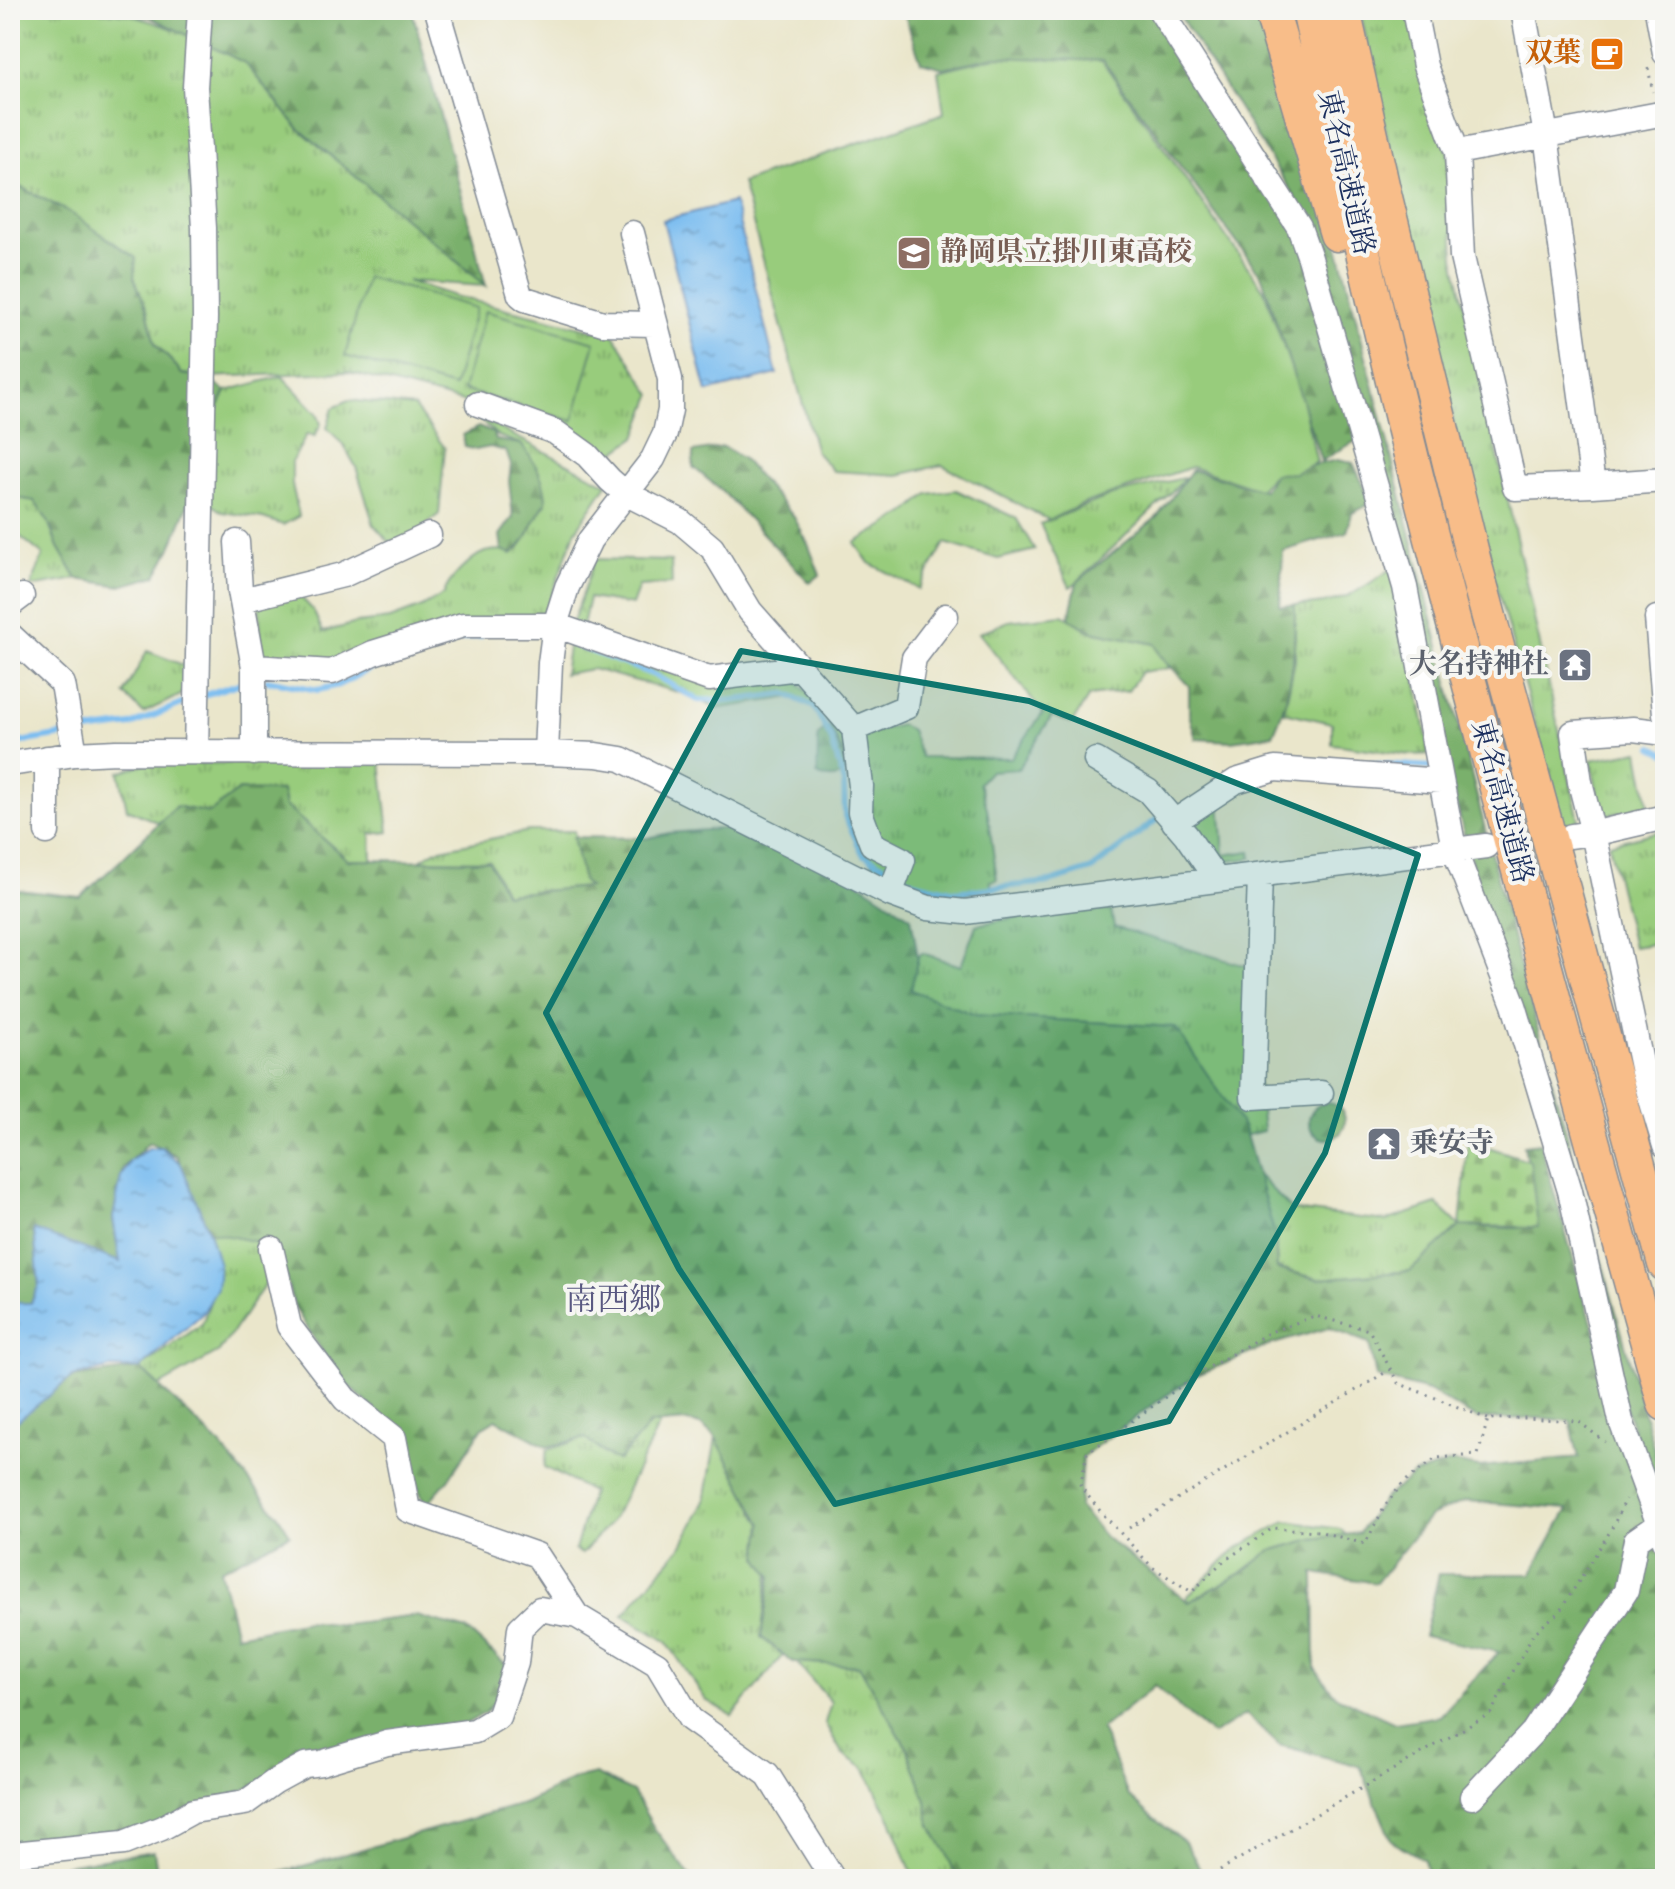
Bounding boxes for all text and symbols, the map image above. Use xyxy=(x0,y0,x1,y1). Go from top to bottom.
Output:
cafe icon: 双葉 xyxy=(1588,35,1626,73)
place label: 双葉 xyxy=(1525,37,1581,72)
street label: 東名高速道路 xyxy=(1309,87,1381,259)
school or university icon: 静岡県立掛川東高校 xyxy=(895,234,933,272)
place label: 静岡県立掛川東高校 xyxy=(940,236,1192,271)
temple icon: 大名持神社 xyxy=(1556,646,1594,684)
place label: 大名持神社 xyxy=(1409,648,1549,683)
street label: 東名高速道路 xyxy=(1462,716,1540,888)
temple icon: 乗安寺 xyxy=(1365,1125,1403,1163)
place label: 乗安寺 xyxy=(1410,1127,1494,1162)
district label: 南西郷 xyxy=(565,1281,661,1322)

